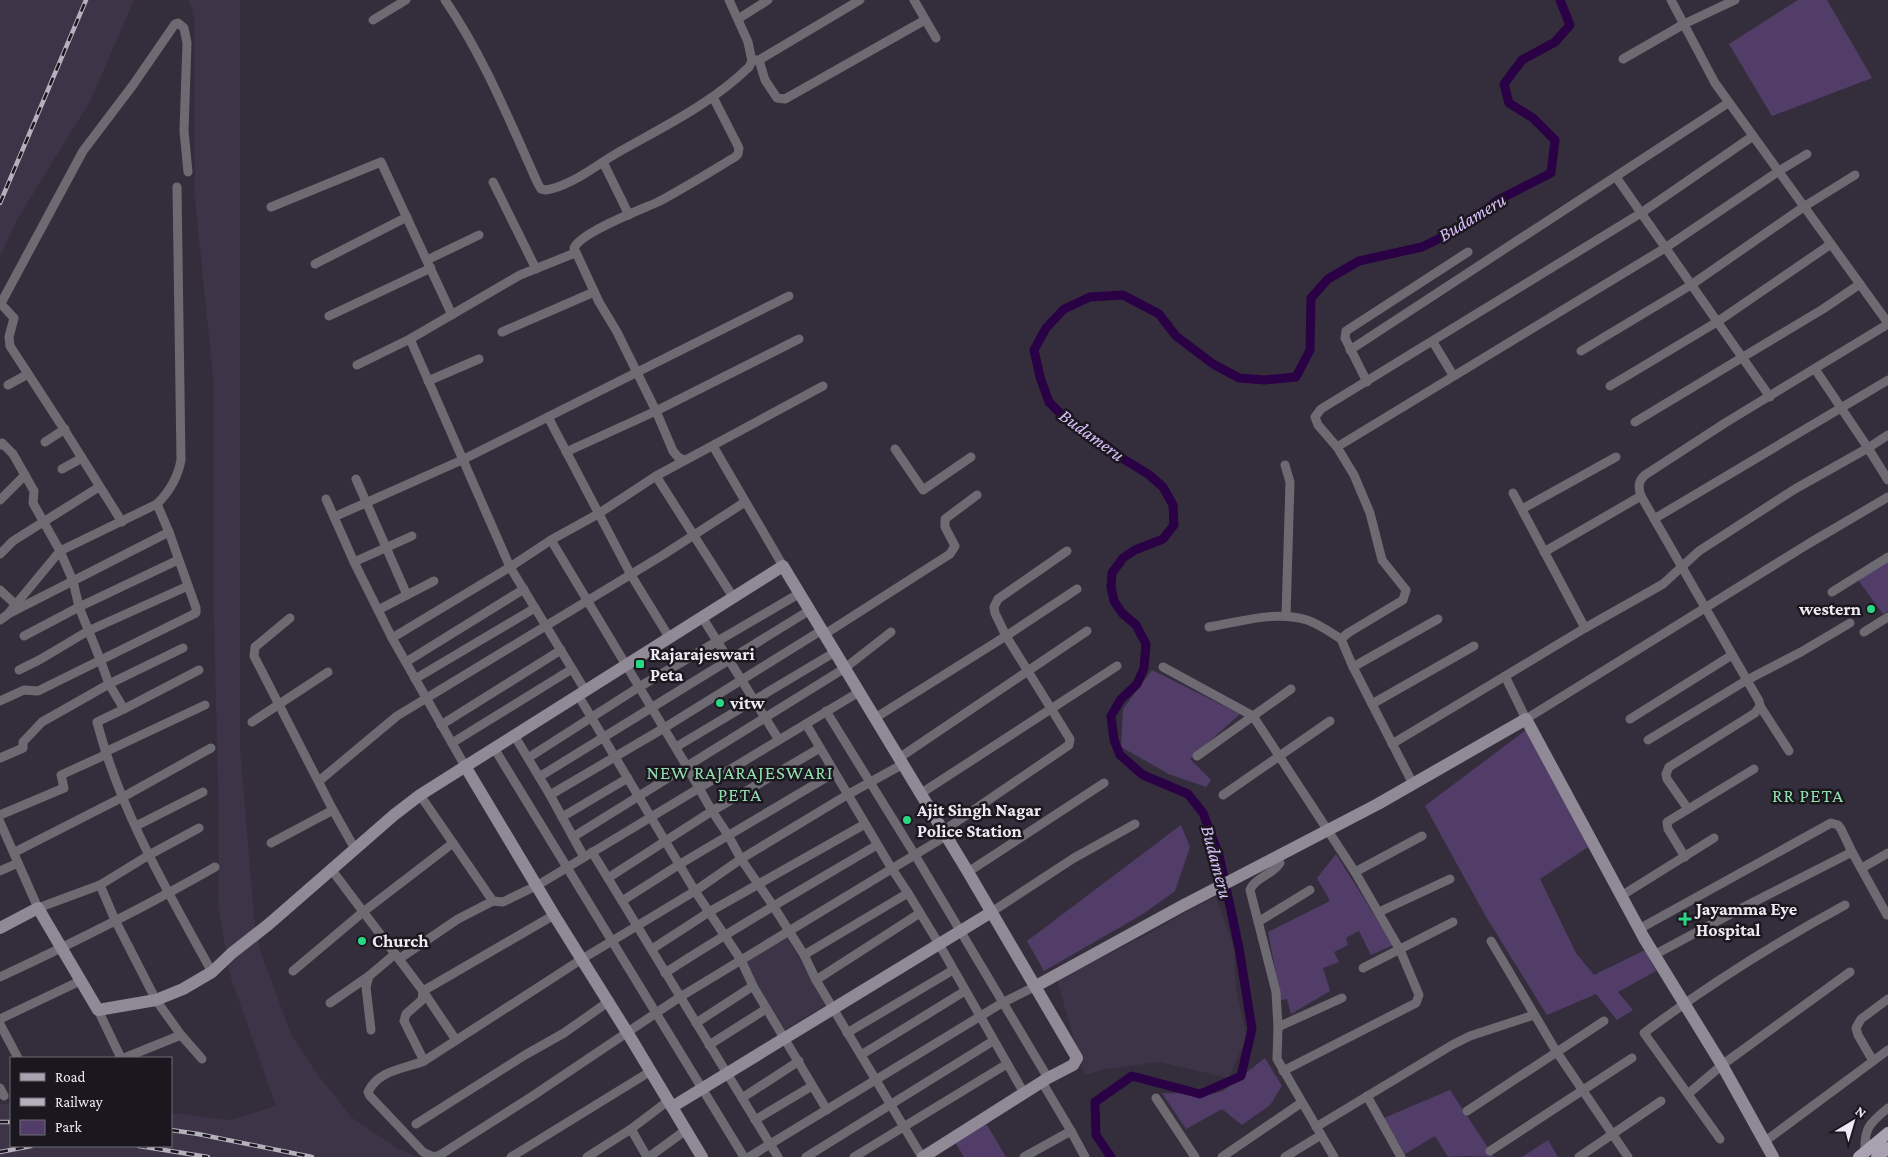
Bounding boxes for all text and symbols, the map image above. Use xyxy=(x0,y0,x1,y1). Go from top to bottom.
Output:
water label: Budameru xyxy=(1434,188,1510,245)
water label: Budameru xyxy=(1055,404,1129,466)
place label: western xyxy=(1798,599,1862,619)
marker: western xyxy=(1865,603,1877,615)
place label: Rajarajeswari Peta xyxy=(650,644,756,685)
marker: Rajarajeswari Peta xyxy=(634,658,646,670)
place label: vitw xyxy=(729,693,765,713)
marker: vitw xyxy=(714,697,726,709)
district label: NEW RAJARAJESWARI PETA xyxy=(646,762,834,805)
district label: RR PETA xyxy=(1772,785,1844,806)
place label: Ajit Singh Nagar Police Station xyxy=(916,800,1041,841)
marker: Ajit Singh Nagar Police Station xyxy=(901,814,913,826)
water label: Budameru xyxy=(1197,823,1237,901)
place label: Jayamma Eye Hospital xyxy=(1694,899,1797,940)
marker: Jayamma Eye Hospital xyxy=(1678,912,1692,926)
place label: Church xyxy=(372,931,429,951)
marker: Church xyxy=(356,935,368,947)
legend xyxy=(10,1057,172,1147)
text: Road xyxy=(55,1069,86,1085)
text: Railway xyxy=(55,1094,103,1111)
north arrow xyxy=(1828,1097,1878,1147)
text: N xyxy=(1852,1103,1870,1121)
text: Park xyxy=(55,1119,82,1135)

